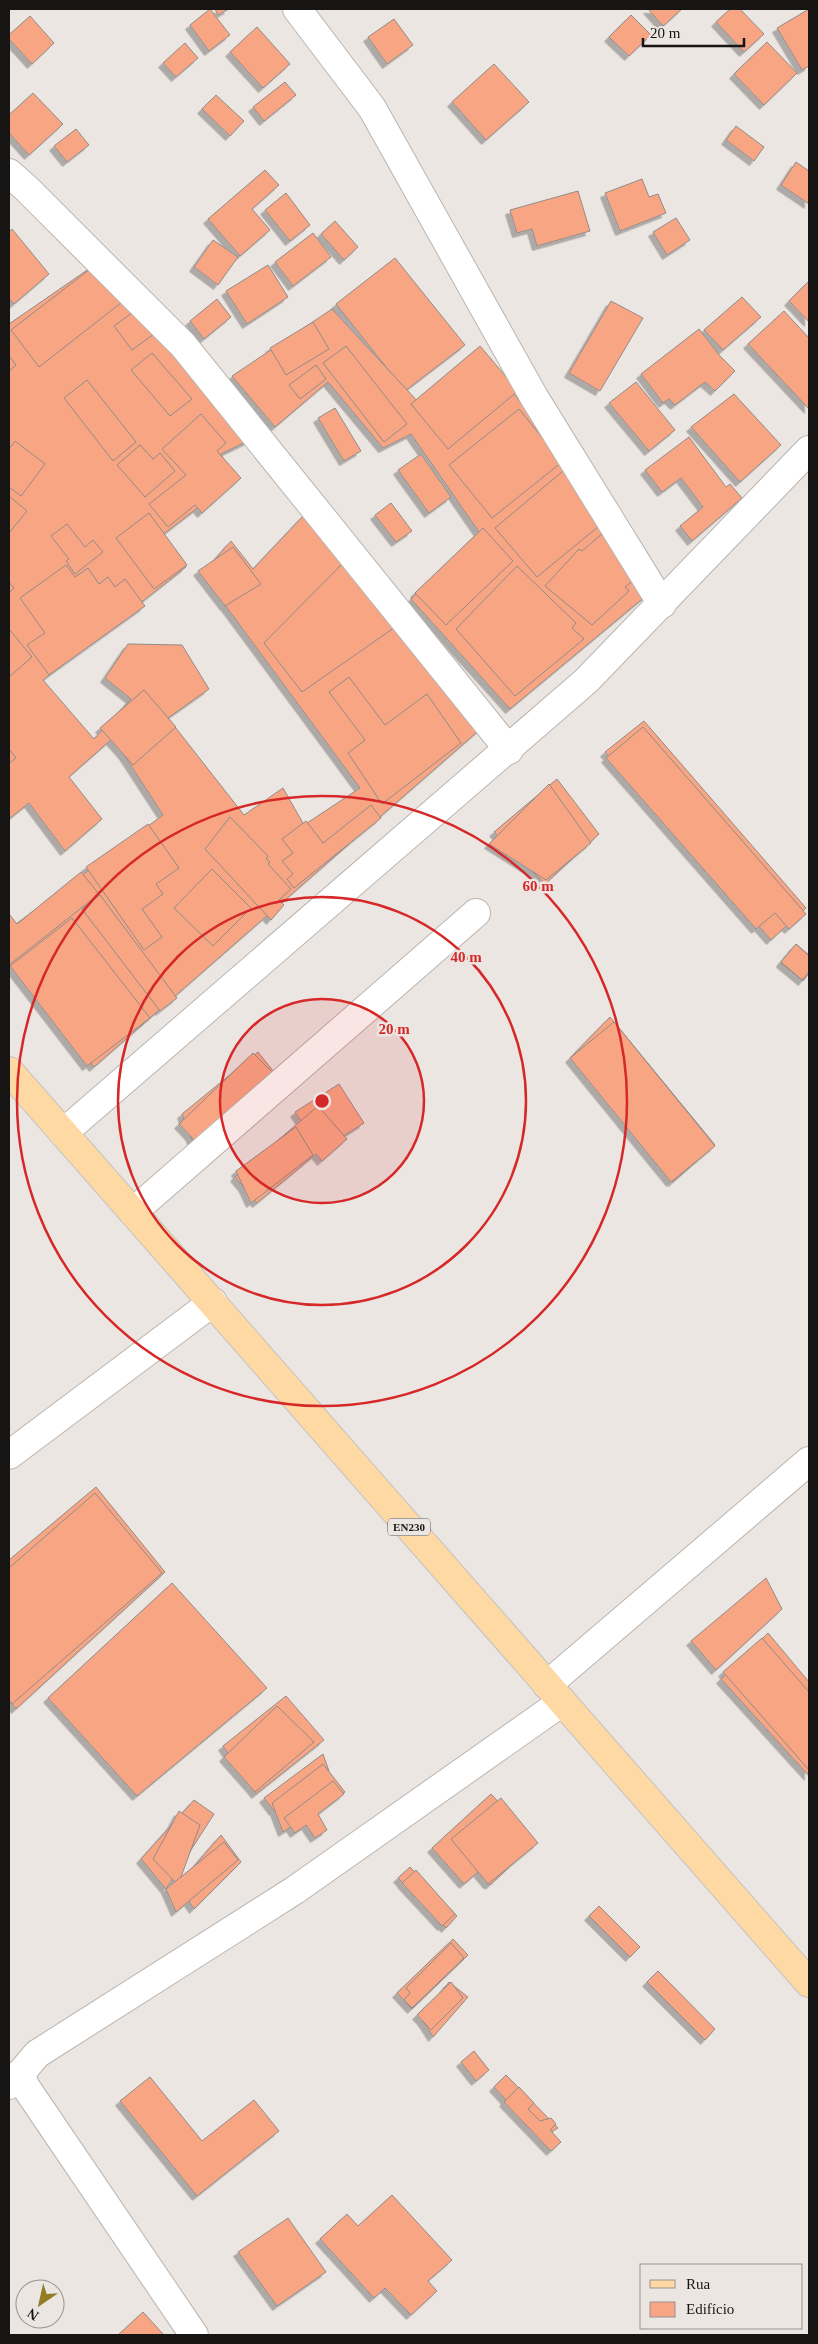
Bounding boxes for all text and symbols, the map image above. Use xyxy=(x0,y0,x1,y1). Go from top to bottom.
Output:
scale bar xyxy=(643,15,744,47)
text: 20 m xyxy=(650,25,681,41)
text: 60 m xyxy=(522,878,554,894)
text: 40 m xyxy=(450,949,482,965)
text: 20 m xyxy=(378,1021,410,1037)
centre of rings xyxy=(313,1092,331,1110)
road number: EN230 xyxy=(388,1518,430,1535)
legend xyxy=(640,2264,803,2329)
text: Rua xyxy=(686,2276,711,2292)
north arrow xyxy=(15,2279,65,2329)
text: Edifício xyxy=(686,2301,734,2317)
text: N xyxy=(25,2305,41,2323)

